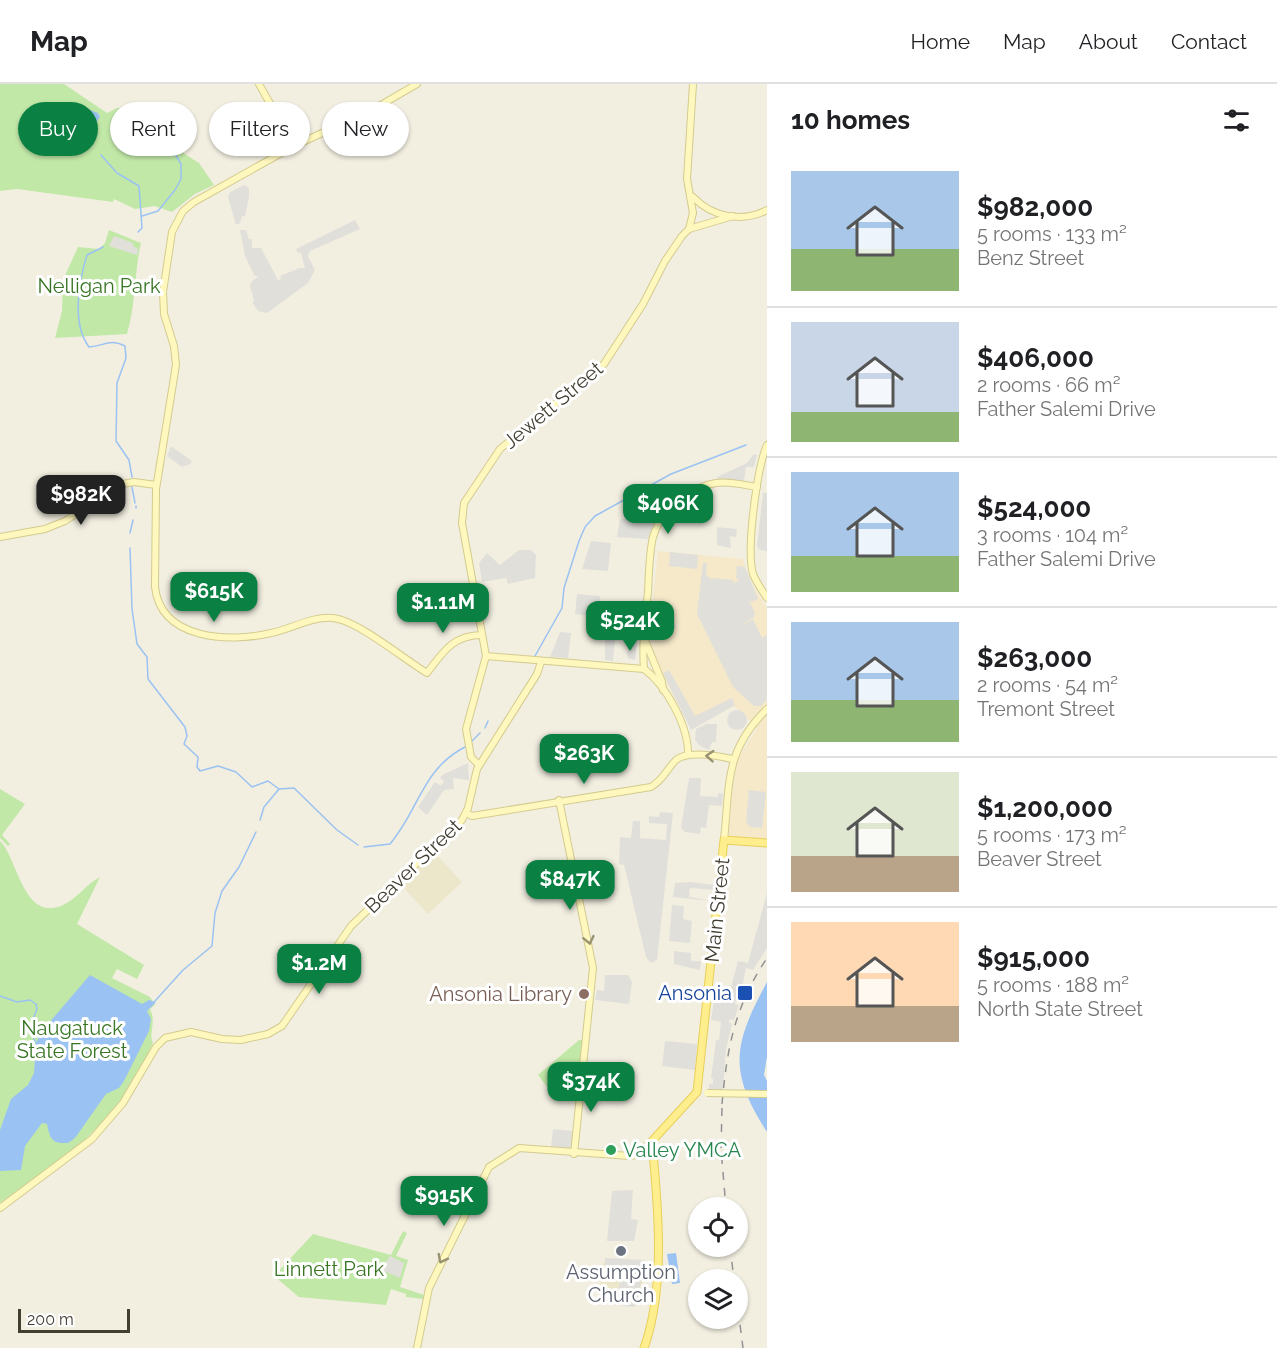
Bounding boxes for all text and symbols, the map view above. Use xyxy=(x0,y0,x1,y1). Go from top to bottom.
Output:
text: Map xyxy=(30,25,88,58)
text: Home xyxy=(911,29,970,54)
text: Map xyxy=(1003,29,1046,54)
text: About xyxy=(1079,29,1138,54)
text: Contact xyxy=(1171,29,1247,54)
chip: Buy xyxy=(18,102,98,156)
chip: Rent xyxy=(110,102,197,156)
chip: Filters xyxy=(209,102,310,156)
chip: New xyxy=(322,102,409,156)
icon: filters xyxy=(1220,104,1253,137)
text: 10 homes xyxy=(791,105,910,135)
text: $982,000 xyxy=(977,192,1093,222)
icon: home xyxy=(839,195,911,267)
text: 5 rooms · 133 m² xyxy=(977,222,1127,246)
text: Benz Street xyxy=(977,246,1084,270)
park label: Nelligan Park xyxy=(37,274,161,298)
text: $406,000 xyxy=(977,343,1094,373)
icon: home xyxy=(839,346,911,418)
street label: Jewett Street xyxy=(498,356,608,454)
text: 2 rooms · 66 m² xyxy=(977,373,1120,397)
text: Father Salemi Drive xyxy=(977,397,1156,421)
pin: $982K xyxy=(39,475,123,526)
text: $982K xyxy=(50,482,112,506)
pin: $406K xyxy=(626,484,710,535)
text: $406K xyxy=(637,491,699,515)
text: $524,000 xyxy=(977,493,1091,523)
icon: home xyxy=(839,496,911,568)
text: 3 rooms · 104 m² xyxy=(977,523,1128,547)
text: Father Salemi Drive xyxy=(977,547,1156,571)
pin: $615K xyxy=(172,572,256,623)
text: $615K xyxy=(184,579,244,603)
pin: $1.11M xyxy=(394,583,492,634)
text: $1.11M xyxy=(411,590,475,614)
pin: $524K xyxy=(588,601,672,652)
text: $524K xyxy=(600,608,660,632)
text: $263,000 xyxy=(977,643,1092,673)
icon: home xyxy=(839,646,911,718)
text: 2 rooms · 54 m² xyxy=(977,673,1118,697)
text: Tremont Street xyxy=(977,697,1115,721)
pin: $263K xyxy=(542,734,626,785)
text: $263K xyxy=(554,741,614,765)
one-way arrow xyxy=(706,750,715,763)
text: $1,200,000 xyxy=(977,793,1113,823)
icon: home xyxy=(839,796,911,868)
street label: Beaver Street xyxy=(360,814,466,918)
text: 5 rooms · 173 m² xyxy=(977,823,1127,847)
text: Beaver Street xyxy=(977,847,1102,871)
street label: Main Street xyxy=(700,856,734,963)
pin: $847K xyxy=(528,860,612,911)
text: $847K xyxy=(540,867,600,891)
one-way arrow xyxy=(582,934,595,944)
text: $915,000 xyxy=(977,943,1090,973)
pin: $1.2M xyxy=(277,944,361,995)
icon: home xyxy=(839,946,911,1018)
text: $1.2M xyxy=(291,951,347,975)
text: 5 rooms · 188 m² xyxy=(977,973,1129,997)
place label: Ansonia xyxy=(658,981,732,1005)
place label: Ansonia Library xyxy=(429,982,572,1006)
marker: Ansonia xyxy=(736,984,754,1002)
marker: Ansonia Library xyxy=(577,987,591,1001)
text: North State Street xyxy=(977,997,1143,1021)
park label: Naugatuck State Forest xyxy=(17,1016,128,1063)
pin: $374K xyxy=(549,1062,633,1113)
text: $374K xyxy=(562,1069,620,1093)
place label: Valley YMCA xyxy=(623,1138,742,1162)
marker: Valley YMCA xyxy=(604,1143,618,1157)
pin: $915K xyxy=(402,1176,486,1227)
text: $915K xyxy=(415,1183,473,1207)
map controls xyxy=(688,1197,748,1329)
button: locate xyxy=(688,1197,748,1257)
marker: Assumption Church xyxy=(614,1244,628,1258)
one-way arrow xyxy=(438,1252,450,1263)
park label: Linnett Park xyxy=(274,1257,385,1281)
place label: Assumption Church xyxy=(566,1260,676,1307)
button: layers xyxy=(688,1269,748,1329)
scale bar xyxy=(18,1306,130,1334)
text: 200 m xyxy=(27,1310,74,1329)

